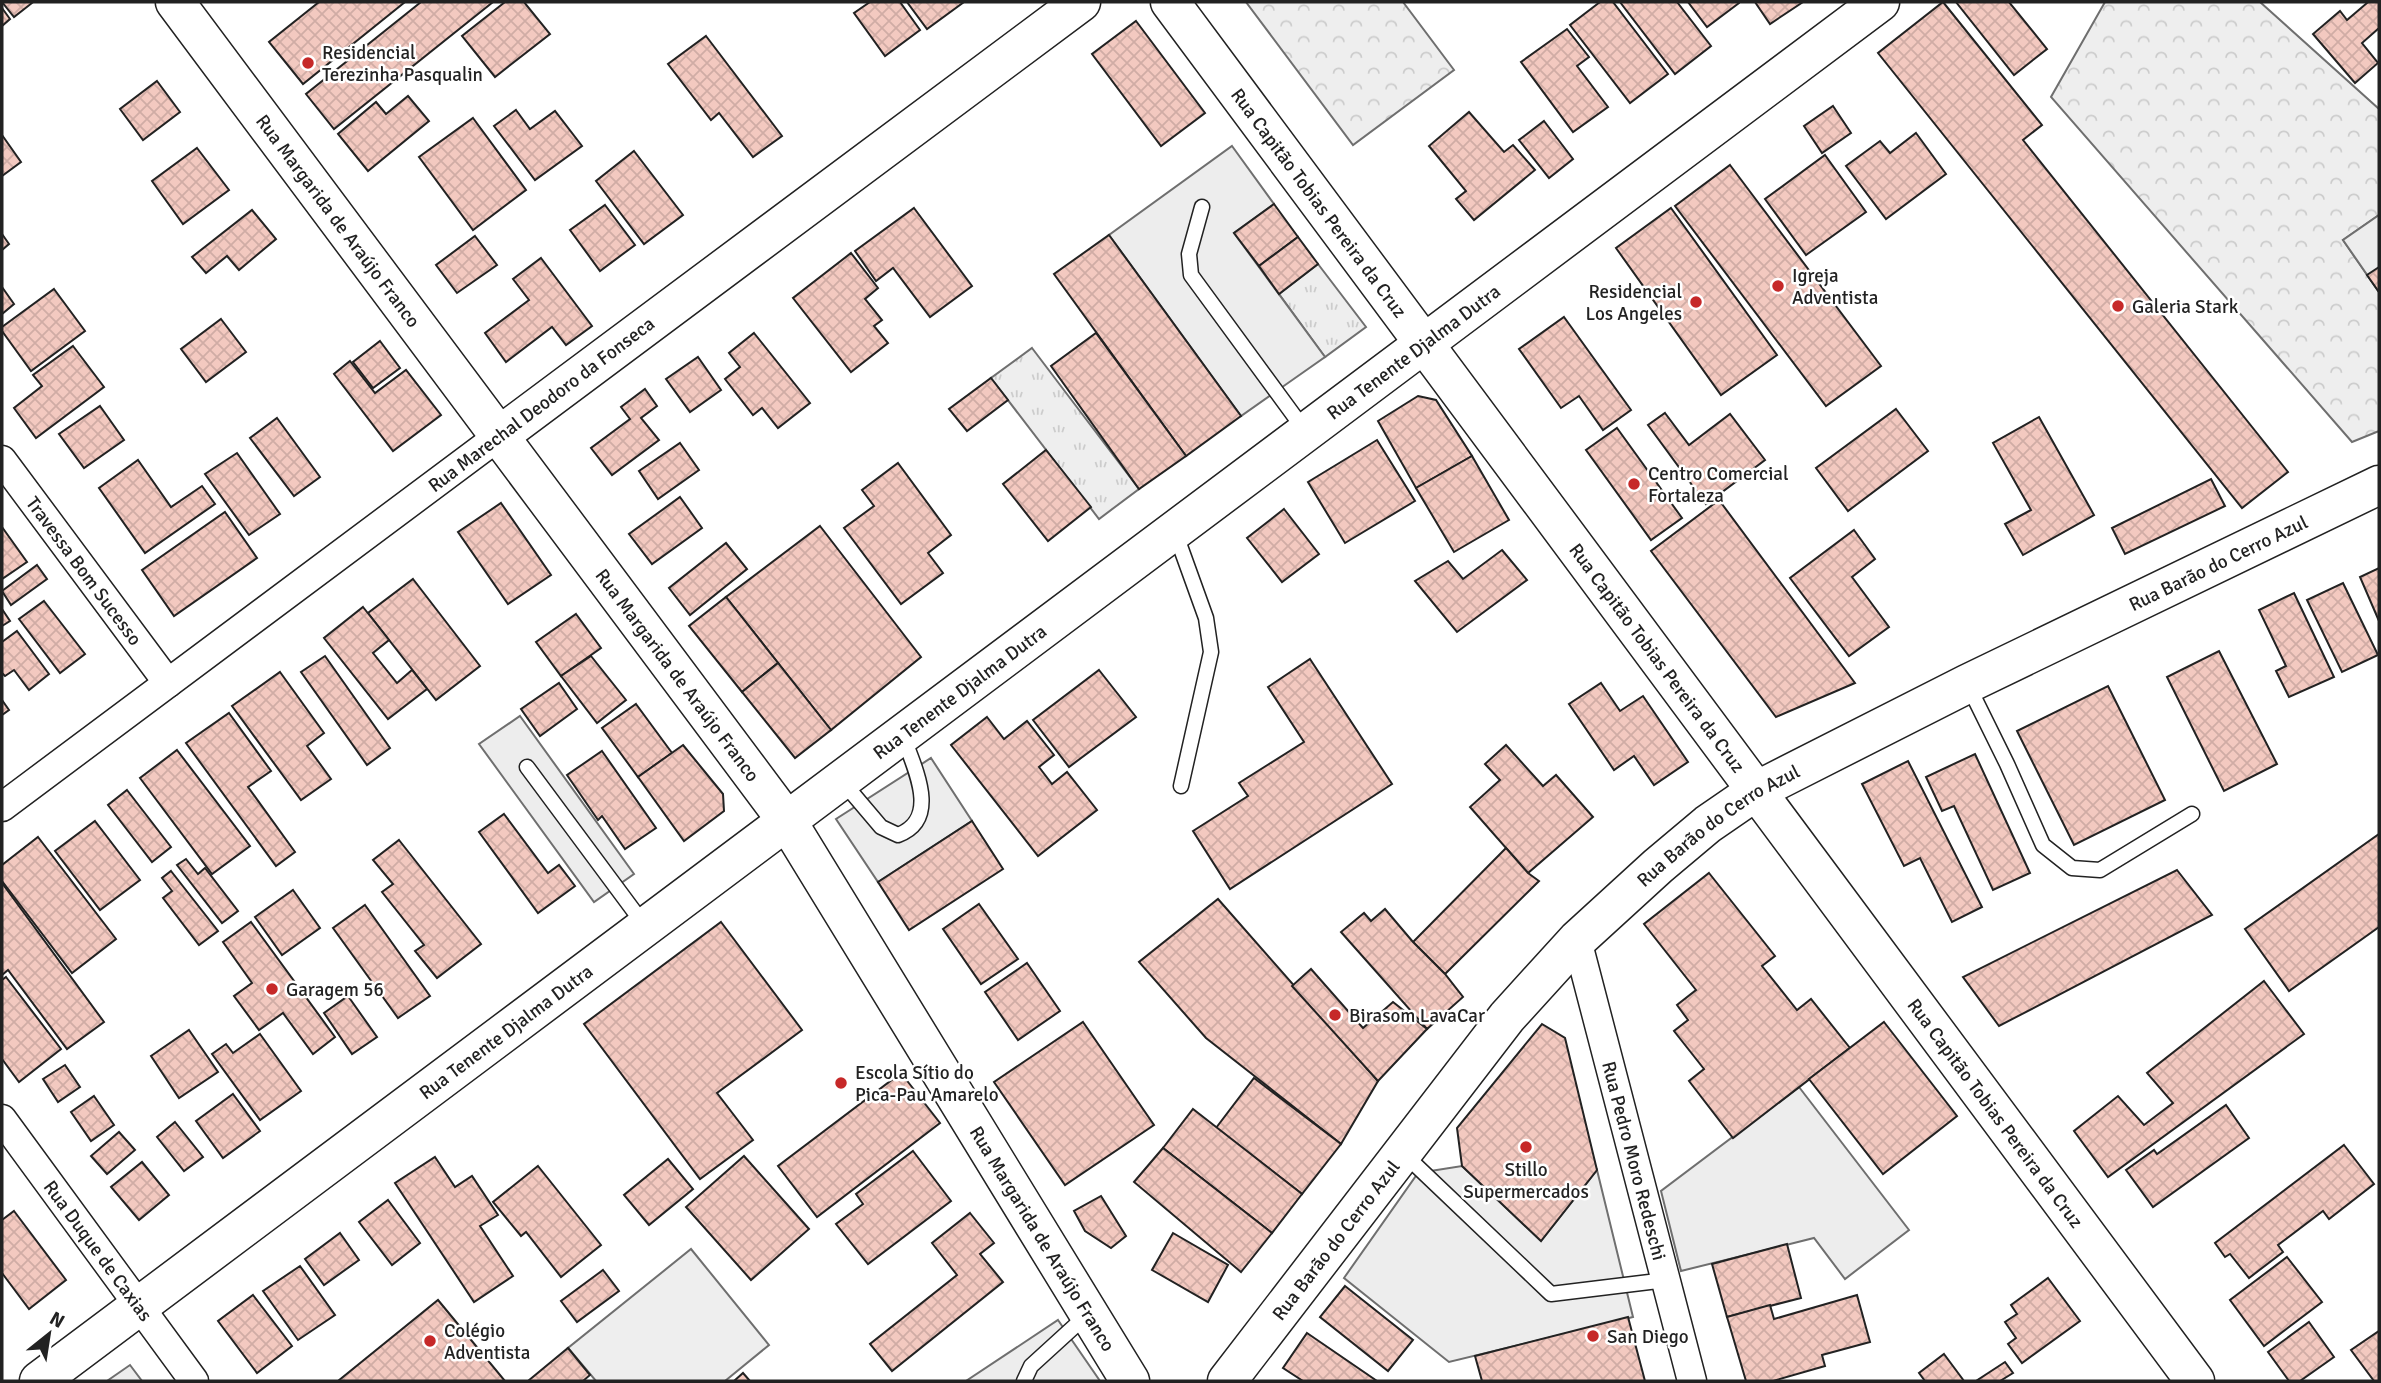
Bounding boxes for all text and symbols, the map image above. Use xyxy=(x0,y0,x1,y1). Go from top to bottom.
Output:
place label: Residencial Terezinha Pasqualin xyxy=(322,41,483,87)
marker: Residencial Terezinha Pasqualin xyxy=(300,55,316,71)
street label: Rua Capitão Tobias Pereira da Cruz xyxy=(1225,84,1411,323)
street label: Rua Margarida de Araújo Franco xyxy=(250,110,425,333)
place label: Igreja Adventista xyxy=(1792,264,1878,310)
marker: Igreja Adventista xyxy=(1770,278,1786,294)
street label: Rua Tenente Djalma Dutra xyxy=(1322,280,1505,425)
place label: Residencial Los Angeles xyxy=(1585,280,1682,326)
marker: Residencial Los Angeles xyxy=(1688,294,1704,310)
place label: Galeria Stark xyxy=(2132,295,2239,319)
marker: Galeria Stark xyxy=(2110,298,2126,314)
street label: Rua Marechal Deodoro da Fonseca xyxy=(424,312,660,498)
place label: Centro Comercial Fortaleza xyxy=(1648,462,1789,508)
marker: Centro Comercial Fortaleza xyxy=(1626,476,1642,492)
street label: Travessa Bom Sucesso xyxy=(20,492,147,651)
street label: Rua Barão do Cerro Azul xyxy=(2125,510,2312,617)
street label: Rua Capitão Tobias Pereira da Cruz xyxy=(1564,539,1750,778)
street label: Rua Margarida de Araújo Franco xyxy=(590,564,764,787)
street label: Rua Tenente Djalma Dutra xyxy=(869,620,1052,765)
street label: Rua Barão do Cerro Azul xyxy=(1632,760,1804,892)
street label: Rua Tenente Djalma Dutra xyxy=(415,960,598,1105)
place label: Garagem 56 xyxy=(286,978,384,1002)
marker: Garagem 56 xyxy=(264,981,280,997)
street label: Rua Capitão Tobias Pereira da Cruz xyxy=(1902,994,2088,1233)
place label: Birasom LavaCar xyxy=(1349,1004,1485,1028)
marker: Birasom LavaCar xyxy=(1327,1007,1343,1023)
street label: Rua Pedro Moro Redeschi xyxy=(1596,1059,1671,1263)
place label: Escola Sítio do Pica-Pau Amarelo xyxy=(855,1061,999,1107)
marker: Escola Sítio do Pica-Pau Amarelo xyxy=(833,1075,849,1091)
street label: Rua Margarida de Araújo Franco xyxy=(964,1122,1120,1356)
marker: Stillo Supermercados xyxy=(1518,1139,1534,1155)
street label: Rua Barão do Cerro Azul xyxy=(1267,1156,1405,1325)
place label: Stillo Supermercados xyxy=(1463,1158,1589,1204)
street label: Rua Duque de Caxias xyxy=(38,1176,157,1326)
north arrow xyxy=(14,1299,84,1369)
text: N xyxy=(45,1306,69,1334)
place label: Colégio Adventista xyxy=(444,1319,530,1365)
place label: San Diego xyxy=(1607,1325,1689,1349)
marker: San Diego xyxy=(1585,1328,1601,1344)
marker: Colégio Adventista xyxy=(422,1333,438,1349)

